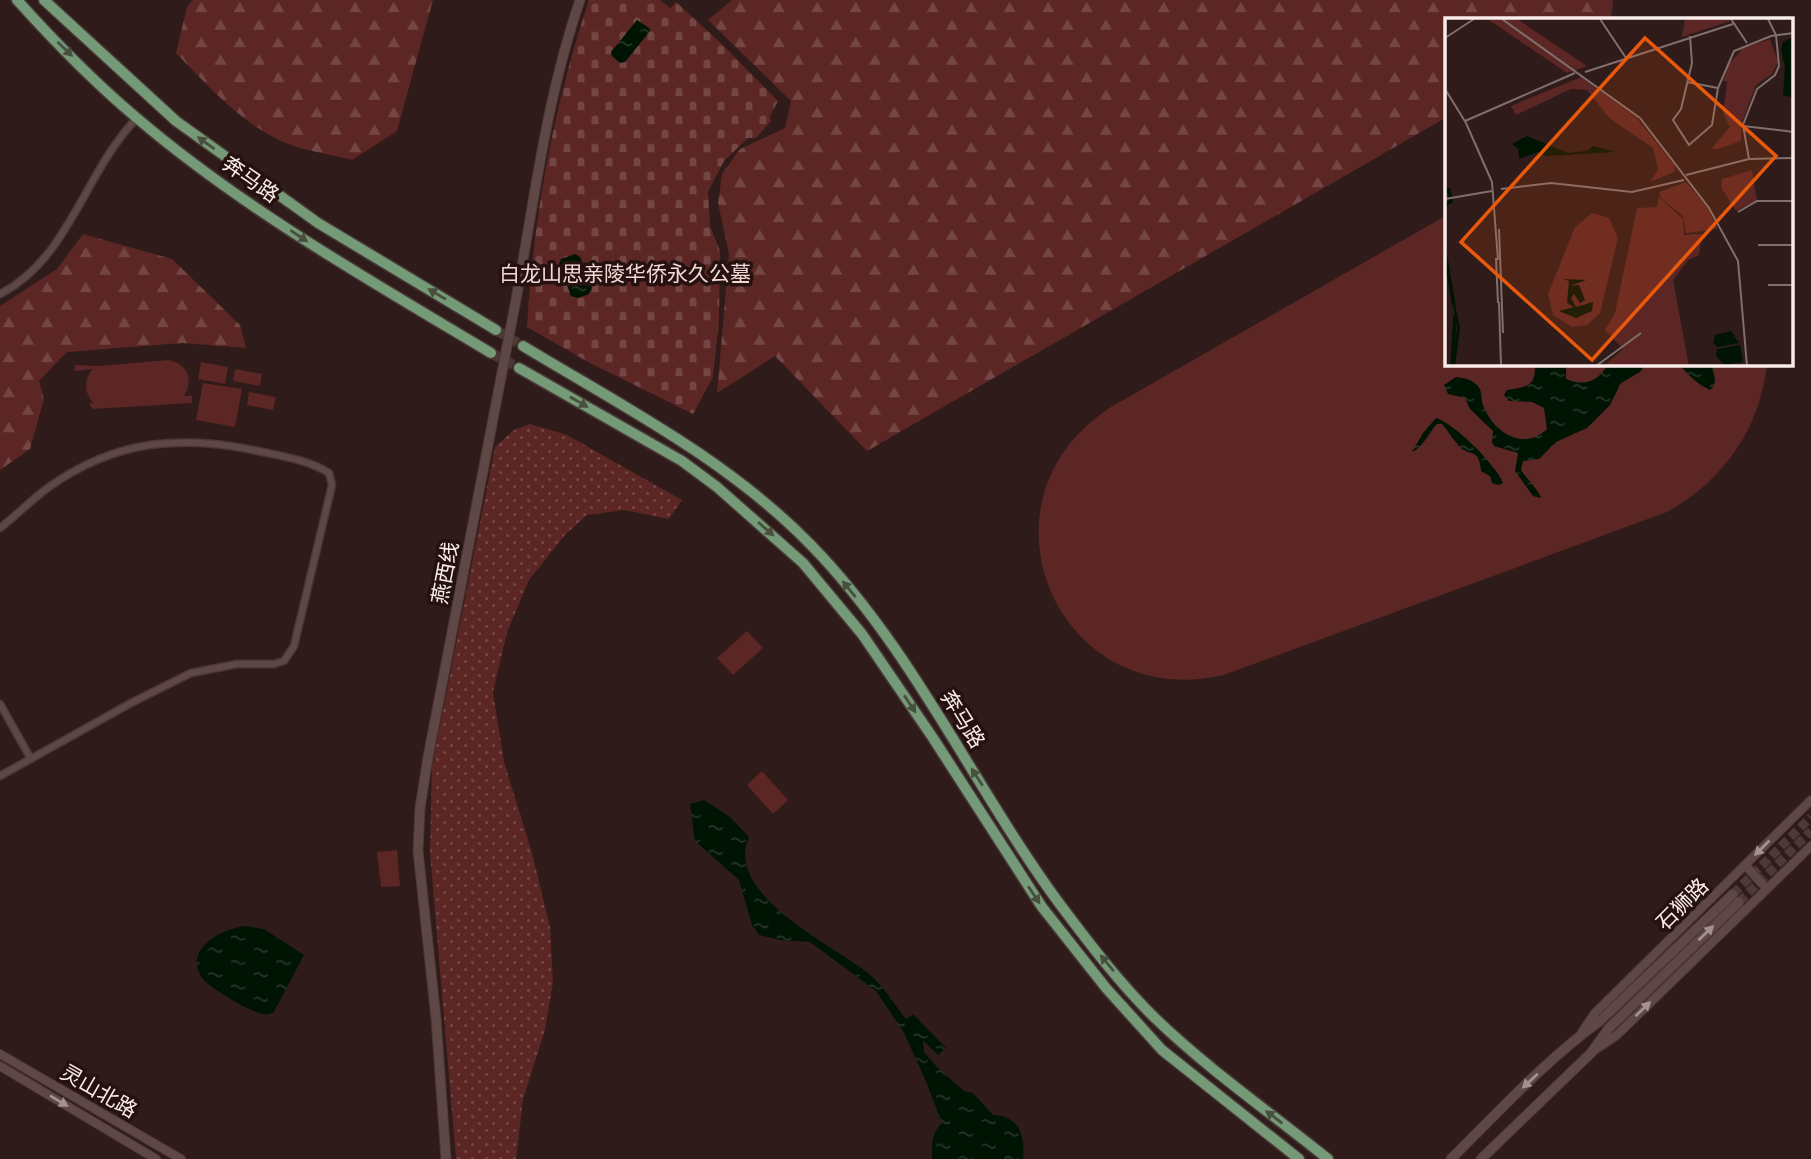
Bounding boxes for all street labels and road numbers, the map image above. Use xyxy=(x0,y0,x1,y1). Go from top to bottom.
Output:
street label: 奔马路 xyxy=(218,151,284,207)
street label: 燕西线 xyxy=(427,540,463,606)
street label: 奔马路 xyxy=(936,686,990,752)
street label: 石狮路 xyxy=(1651,873,1713,935)
street label: 灵山北路 xyxy=(56,1059,142,1123)

